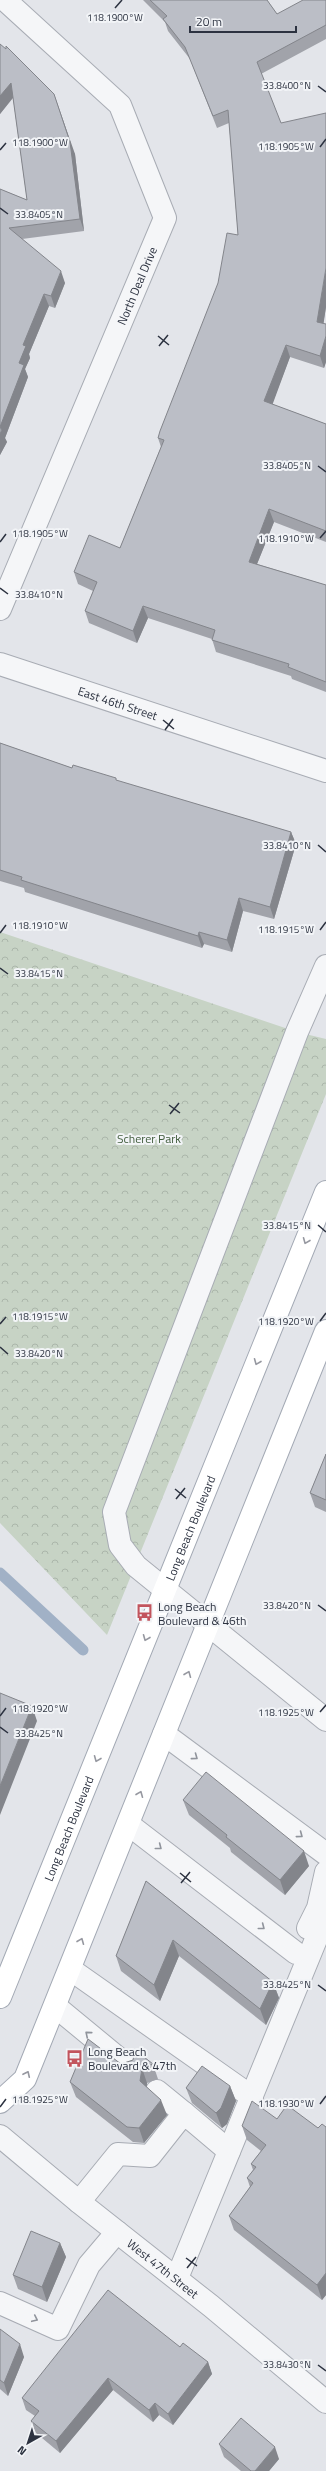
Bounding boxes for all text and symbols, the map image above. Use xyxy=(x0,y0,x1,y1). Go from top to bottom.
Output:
scale bar xyxy=(190,8,296,34)
text: 118.1900°W xyxy=(87,10,143,25)
text: 20 m xyxy=(196,12,222,31)
text: 33.8400°N xyxy=(263,78,311,93)
text: 118.1900°W xyxy=(12,135,68,150)
text: 118.1905°W xyxy=(258,139,314,154)
text: 33.8405°N xyxy=(15,207,63,222)
street label: North Deal Drive xyxy=(112,243,161,328)
text: 33.8405°N xyxy=(263,458,311,473)
text: 118.1905°W xyxy=(12,526,68,541)
text: 118.1910°W xyxy=(258,531,314,546)
text: 33.8410°N xyxy=(15,587,63,602)
street label: East 46th Street xyxy=(75,681,161,725)
text: 33.8410°N xyxy=(263,838,311,853)
text: 118.1910°W xyxy=(12,918,68,933)
text: 118.1915°W xyxy=(258,922,314,937)
text: 33.8415°N xyxy=(15,966,63,981)
park label: Scherer Park xyxy=(117,1129,181,1148)
text: 33.8415°N xyxy=(263,1218,311,1233)
one-way arrow xyxy=(303,1238,311,1245)
text: 118.1915°W xyxy=(12,1309,68,1324)
text: 118.1920°W xyxy=(258,1314,314,1329)
text: 33.8420°N xyxy=(15,1346,63,1361)
one-way arrow xyxy=(254,1358,262,1365)
street label: Long Beach Boulevard xyxy=(160,1472,220,1583)
place label: Long Beach Boulevard & 46th xyxy=(158,1597,247,1630)
text: 33.8420°N xyxy=(263,1598,311,1613)
bus stop icon: Long Beach Boulevard & 46th xyxy=(135,1603,155,1623)
one-way arrow xyxy=(142,1635,150,1642)
one-way arrow xyxy=(184,1670,192,1677)
text: 118.1920°W xyxy=(12,1701,68,1716)
text: 118.1925°W xyxy=(258,1705,314,1720)
text: 33.8425°N xyxy=(15,1726,63,1741)
one-way arrow xyxy=(191,1752,198,1759)
one-way arrow xyxy=(93,1755,101,1762)
street label: Long Beach Boulevard xyxy=(38,1773,98,1884)
one-way arrow xyxy=(135,1791,143,1798)
one-way arrow xyxy=(296,1830,303,1837)
one-way arrow xyxy=(154,1843,161,1850)
one-way arrow xyxy=(257,1922,264,1929)
one-way arrow xyxy=(76,1937,84,1944)
text: 33.8425°N xyxy=(263,1977,311,1992)
one-way arrow xyxy=(86,2031,93,2038)
place label: Long Beach Boulevard & 47th xyxy=(88,2042,177,2075)
bus stop icon: Long Beach Boulevard & 47th xyxy=(65,2048,85,2068)
one-way arrow xyxy=(22,2071,30,2078)
text: 118.1925°W xyxy=(12,2092,68,2107)
text: 118.1930°W xyxy=(258,2096,314,2111)
street label: West 47th Street xyxy=(123,2234,204,2303)
one-way arrow xyxy=(31,2314,39,2322)
text: 33.8430°N xyxy=(263,2357,311,2372)
north arrow xyxy=(8,2423,48,2463)
text: N xyxy=(14,2442,30,2459)

